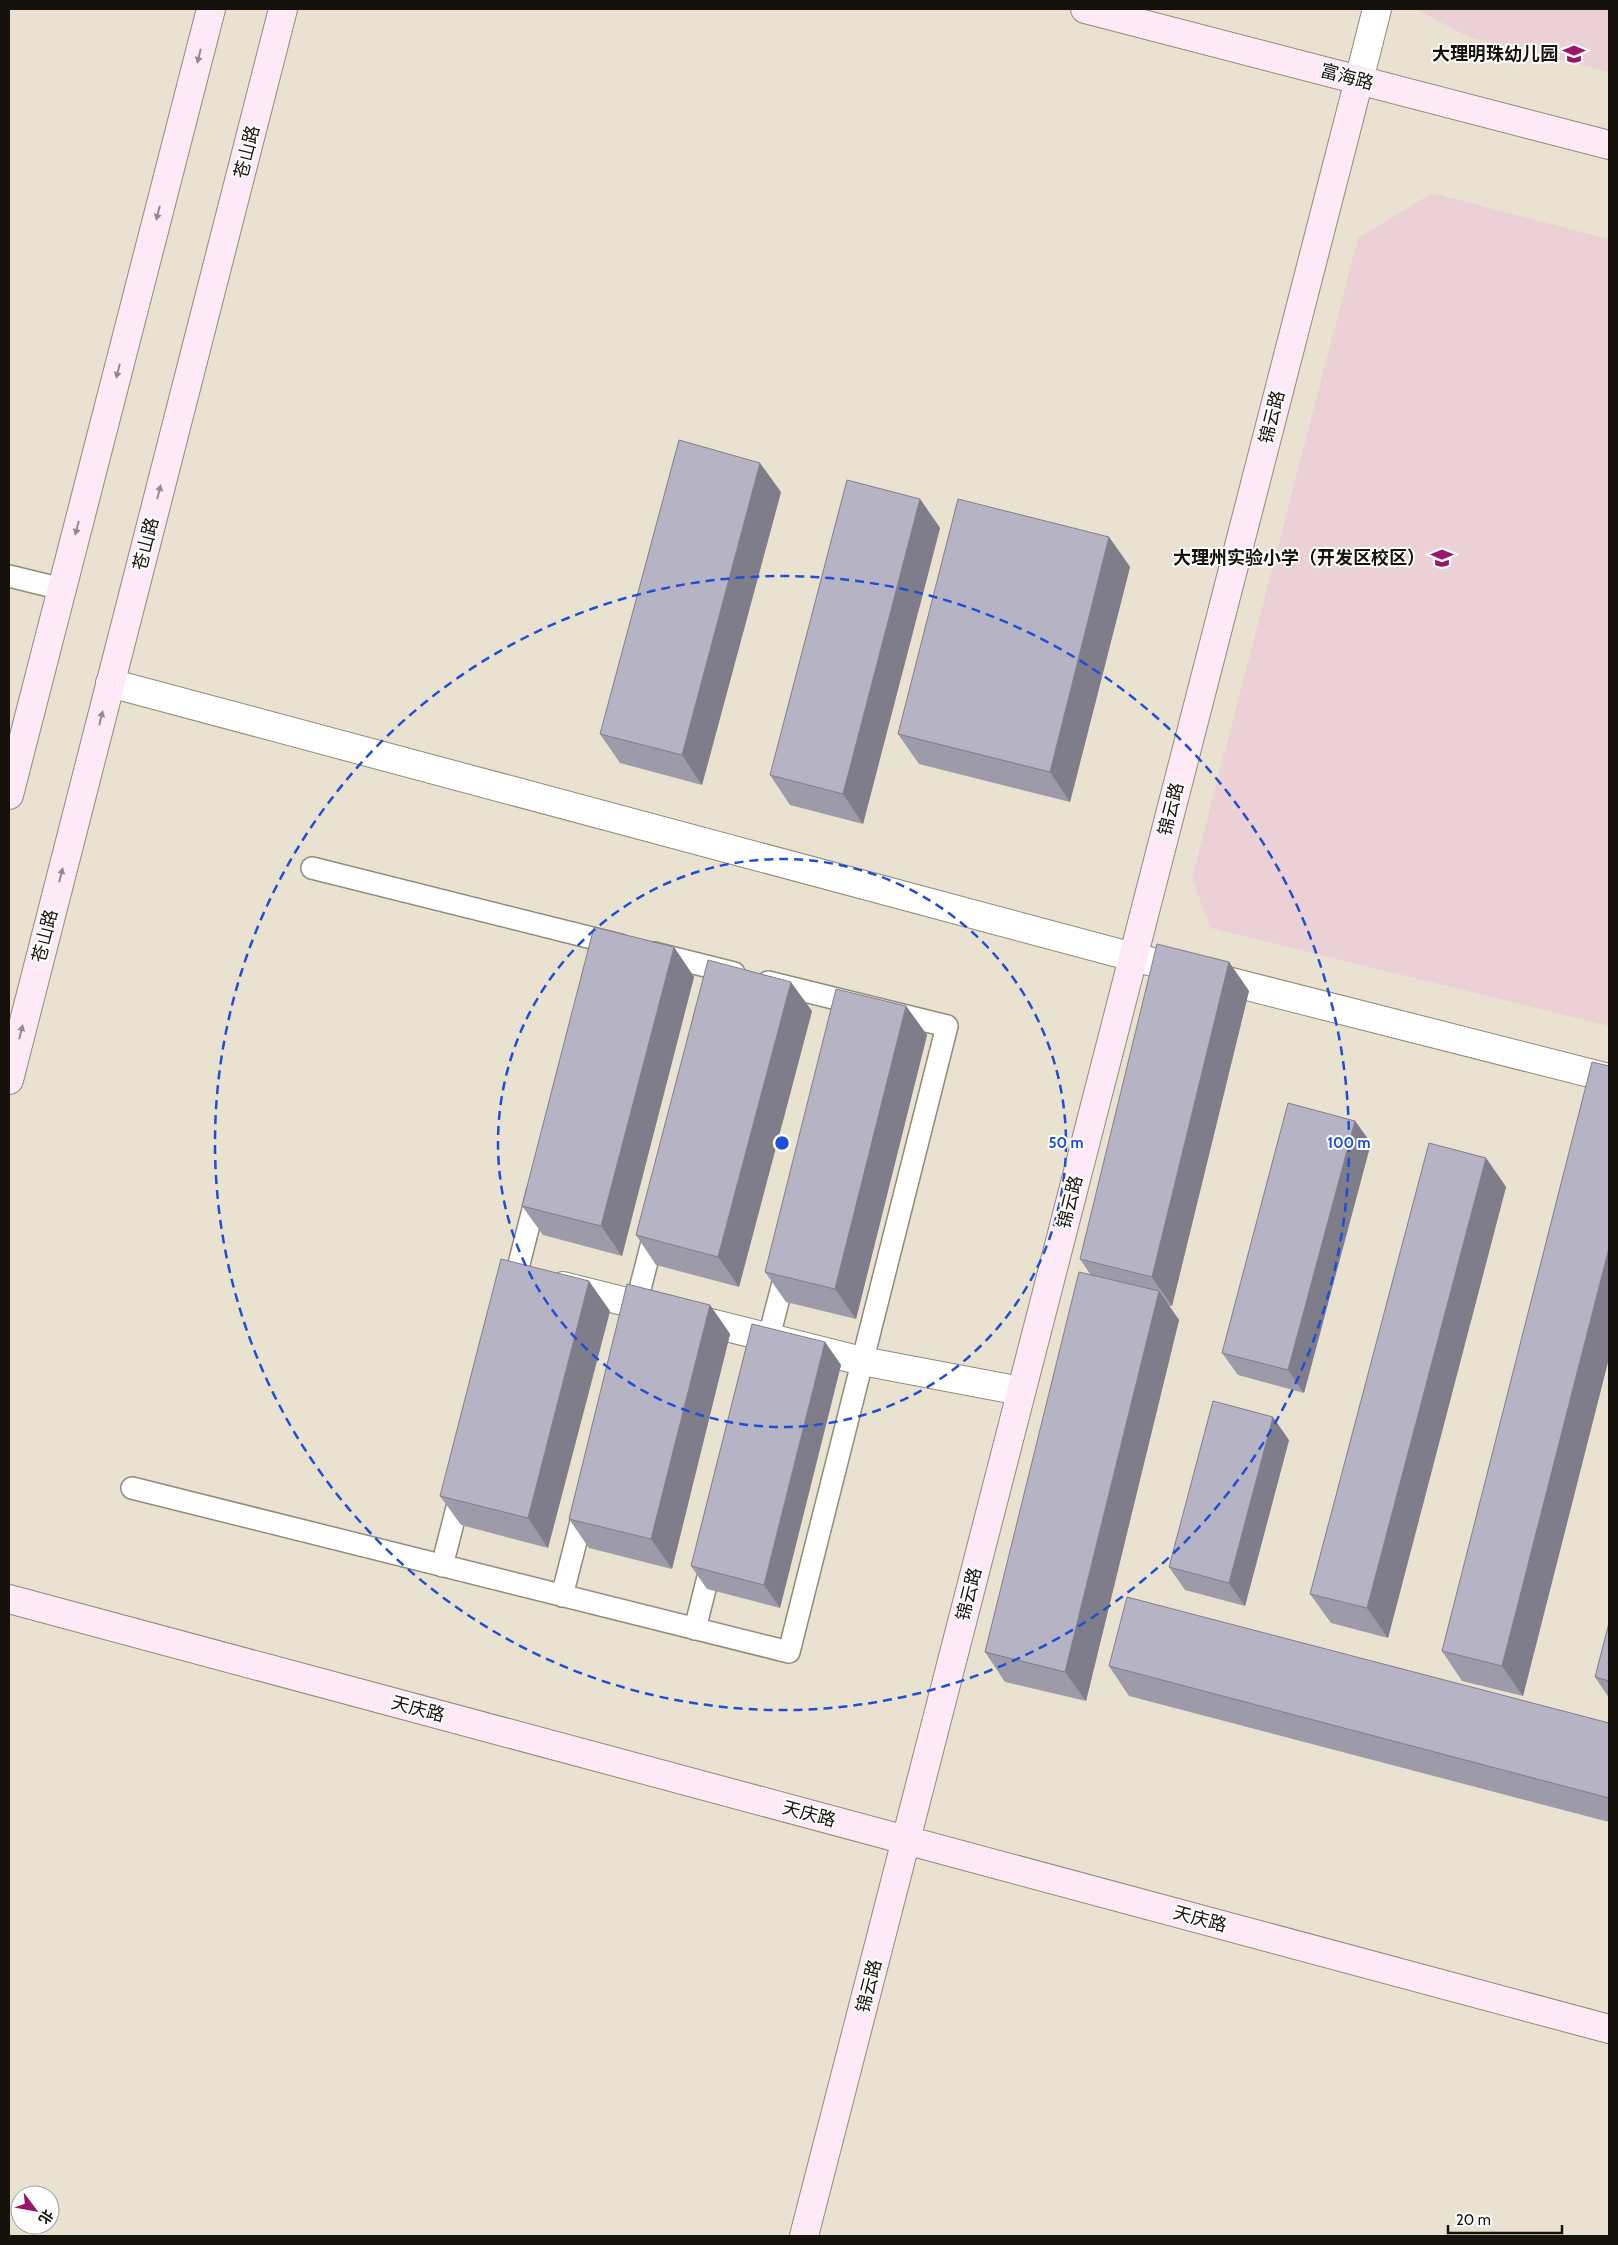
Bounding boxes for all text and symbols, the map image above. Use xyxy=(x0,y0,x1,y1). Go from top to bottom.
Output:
school or university icon: 大理明珠幼儿园 xyxy=(1561,41,1587,67)
place label: 大理明珠幼儿园 xyxy=(1432,43,1558,65)
one-way arrow xyxy=(194,48,202,63)
street label: 富海路 xyxy=(1318,59,1376,95)
street label: 苍山路 xyxy=(230,123,264,181)
one-way arrow xyxy=(154,206,162,221)
one-way arrow xyxy=(113,363,121,378)
street label: 锦云路 xyxy=(1255,388,1289,446)
one-way arrow xyxy=(155,485,163,500)
street label: 苍山路 xyxy=(129,515,163,573)
one-way arrow xyxy=(73,521,81,536)
school or university icon: 大理州实验小学（开发区校区） xyxy=(1429,545,1455,571)
place label: 大理州实验小学（开发区校区） xyxy=(1173,547,1425,569)
one-way arrow xyxy=(98,710,106,725)
street label: 锦云路 xyxy=(1154,780,1188,838)
one-way arrow xyxy=(57,867,65,882)
street label: 苍山路 xyxy=(28,907,62,965)
one-way arrow xyxy=(17,1025,25,1040)
centre of rings xyxy=(773,1134,791,1152)
text: 50 m xyxy=(1048,1134,1084,1152)
text: 100 m xyxy=(1327,1134,1371,1152)
street label: 锦云路 xyxy=(1053,1173,1087,1231)
street label: 锦云路 xyxy=(952,1565,986,1623)
street label: 天庆路 xyxy=(389,1691,447,1727)
street label: 天庆路 xyxy=(780,1796,838,1832)
street label: 天庆路 xyxy=(1171,1901,1229,1937)
street label: 锦云路 xyxy=(852,1957,886,2015)
north arrow xyxy=(10,2185,60,2235)
scale bar xyxy=(1448,2202,1562,2234)
text: 北 xyxy=(35,2206,57,2228)
text: 20 m xyxy=(1456,2211,1491,2229)

